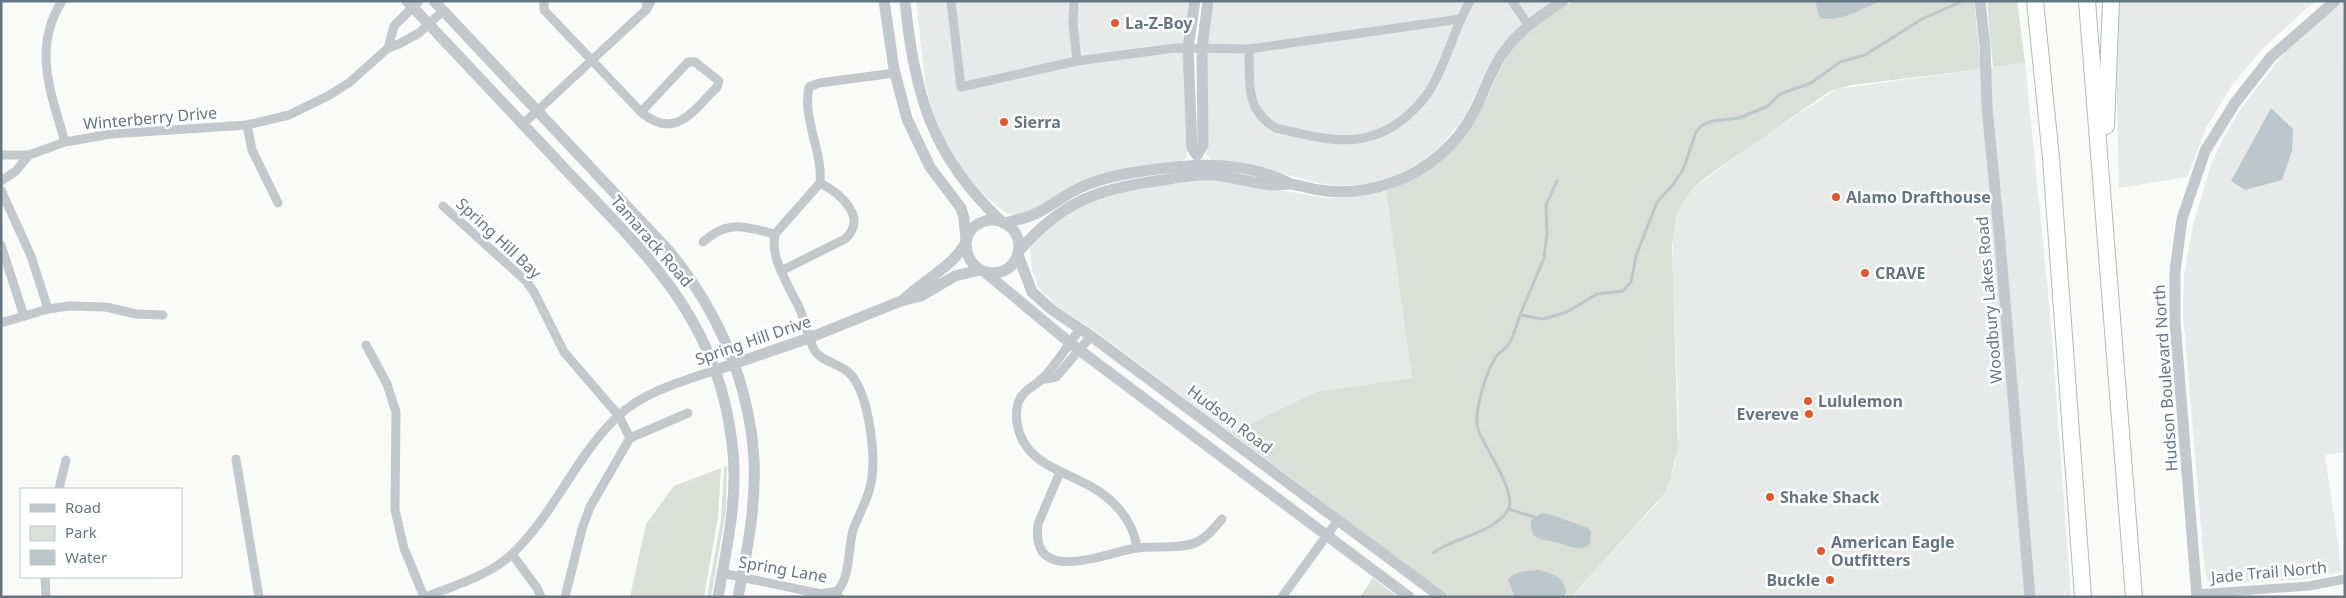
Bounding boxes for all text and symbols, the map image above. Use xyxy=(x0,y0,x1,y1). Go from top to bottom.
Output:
place label: La-Z-Boy xyxy=(1125,12,1193,34)
marker: La-Z-Boy xyxy=(1109,17,1121,29)
street label: Winterberry Drive xyxy=(82,101,218,135)
place label: Sierra xyxy=(1014,111,1061,133)
marker: Sierra xyxy=(998,116,1010,128)
place label: Alamo Drafthouse xyxy=(1846,186,1991,208)
street label: Tamarack Road xyxy=(606,191,698,291)
marker: Alamo Drafthouse xyxy=(1830,191,1842,203)
street label: Spring Hill Bay xyxy=(452,193,547,284)
street label: Woodbury Lakes Road xyxy=(1971,216,2007,384)
place label: CRAVE xyxy=(1875,262,1926,284)
marker: CRAVE xyxy=(1859,267,1871,279)
street label: Hudson Boulevard North xyxy=(2147,284,2183,472)
street label: Spring Hill Drive xyxy=(692,310,814,370)
street label: Hudson Road xyxy=(1183,380,1277,458)
place label: Lululemon xyxy=(1818,390,1903,412)
marker: Lululemon xyxy=(1802,395,1814,407)
place label: Evereve xyxy=(1737,403,1799,425)
marker: Evereve xyxy=(1803,408,1815,420)
place label: Shake Shack xyxy=(1780,486,1879,508)
legend xyxy=(20,488,182,578)
marker: Shake Shack xyxy=(1764,491,1776,503)
text: Road xyxy=(65,497,101,517)
text: Park xyxy=(65,522,97,542)
place label: American Eagle Outfitters xyxy=(1831,531,1955,571)
marker: American Eagle Outfitters xyxy=(1815,545,1827,557)
text: Water xyxy=(65,547,107,567)
street label: Spring Lane xyxy=(737,550,829,588)
street label: Jade Trail North xyxy=(2208,556,2328,588)
place label: Buckle xyxy=(1766,569,1820,591)
marker: Buckle xyxy=(1824,574,1836,586)

